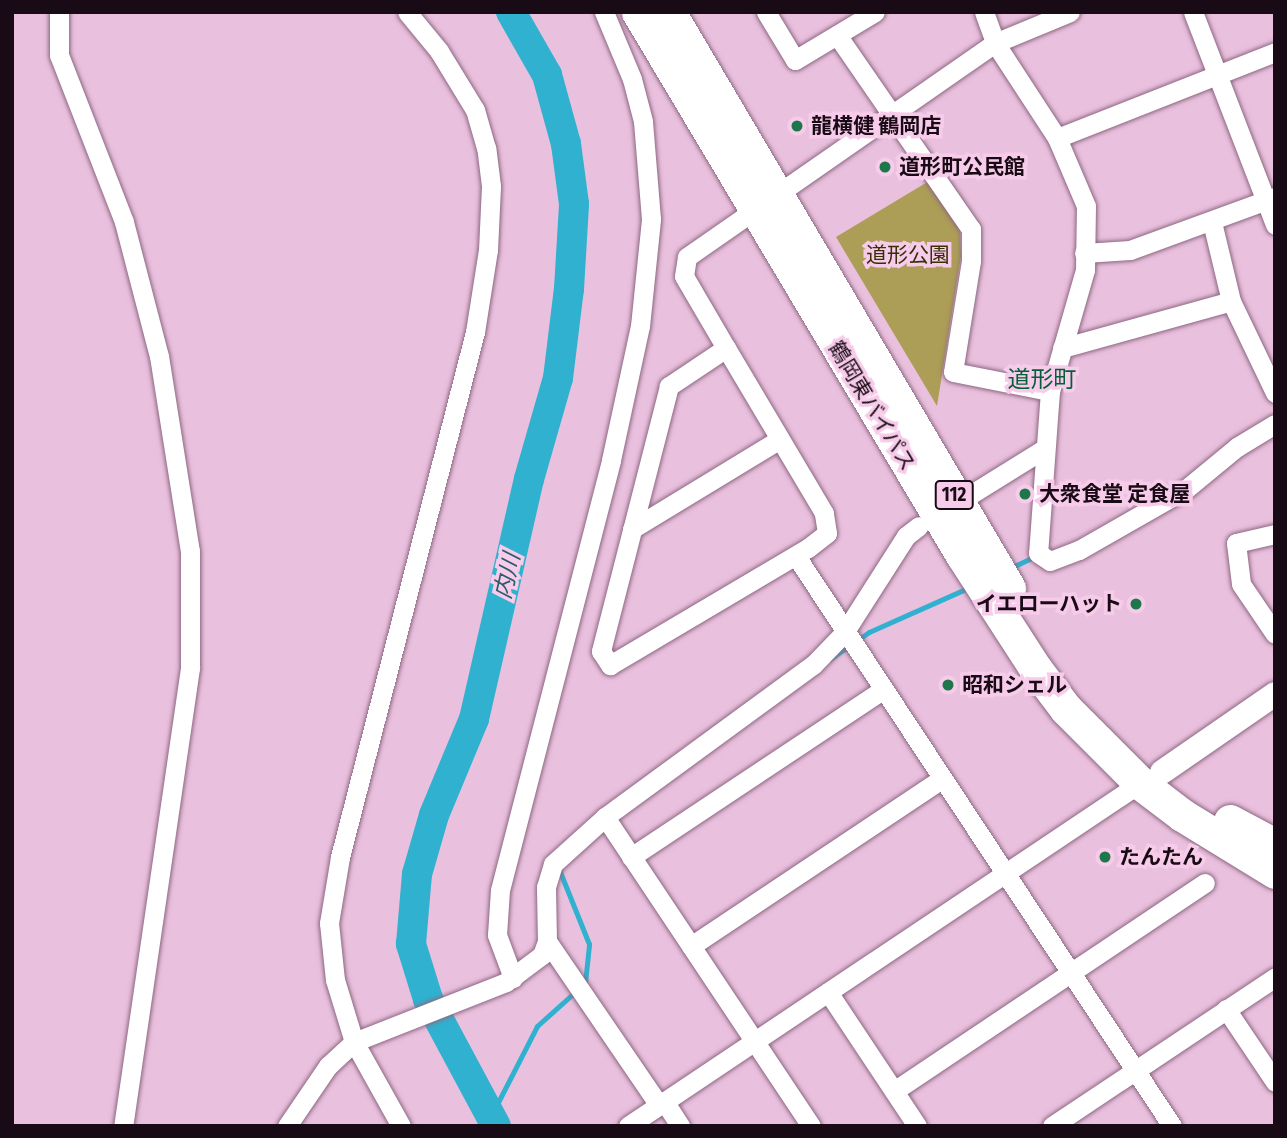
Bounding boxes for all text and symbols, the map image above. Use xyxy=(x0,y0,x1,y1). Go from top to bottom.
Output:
place label: 龍横健 鶴岡店 xyxy=(811,113,941,139)
marker: 龍横健 鶴岡店 xyxy=(789,118,805,134)
place label: 道形町公民館 xyxy=(899,154,1025,180)
marker: 道形町公民館 xyxy=(877,159,893,175)
park label: 道形公園 xyxy=(866,242,950,268)
street label: 鶴岡東バイパス xyxy=(823,337,921,475)
district label: 道形町 xyxy=(1008,365,1076,393)
road number: 112 xyxy=(933,480,975,510)
place label: 大衆食堂 定食屋 xyxy=(1039,481,1190,507)
marker: 大衆食堂 定食屋 xyxy=(1017,486,1033,502)
water label: 内川 xyxy=(488,550,526,602)
place label: イエローハット xyxy=(975,591,1122,617)
marker: イエローハット xyxy=(1128,596,1144,612)
place label: 昭和シェル xyxy=(962,672,1067,698)
marker: 昭和シェル xyxy=(940,677,956,693)
place label: たんたん xyxy=(1119,844,1203,870)
marker: たんたん xyxy=(1097,849,1113,865)

